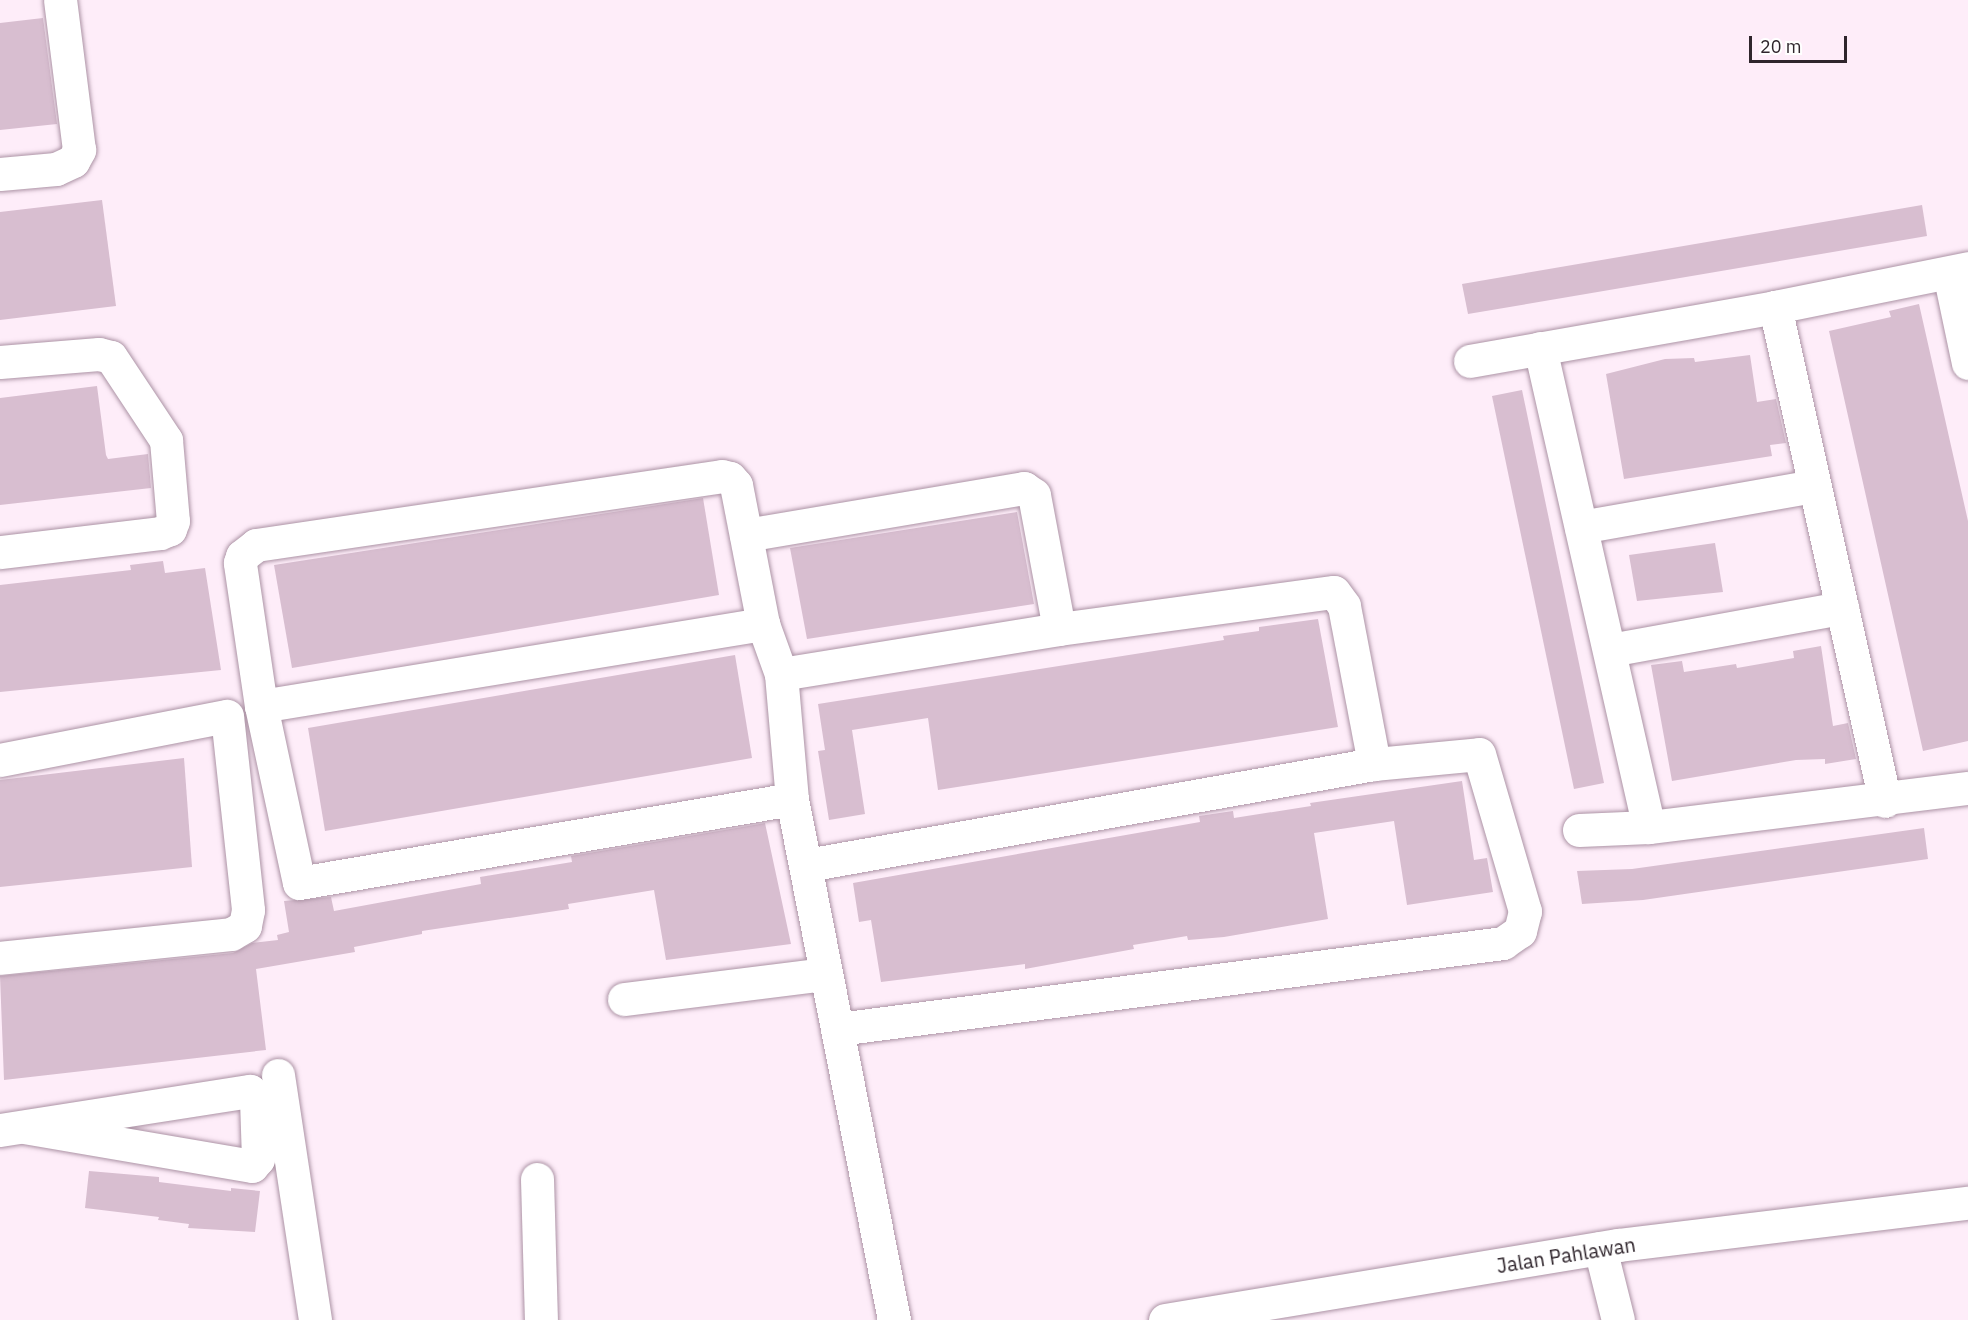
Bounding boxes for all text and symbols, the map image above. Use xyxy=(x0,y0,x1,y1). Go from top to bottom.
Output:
scale bar xyxy=(1752,24,1850,62)
text: 20 m xyxy=(1760,35,1802,58)
street label: Jalan Pahlawan xyxy=(1495,1232,1637,1278)

